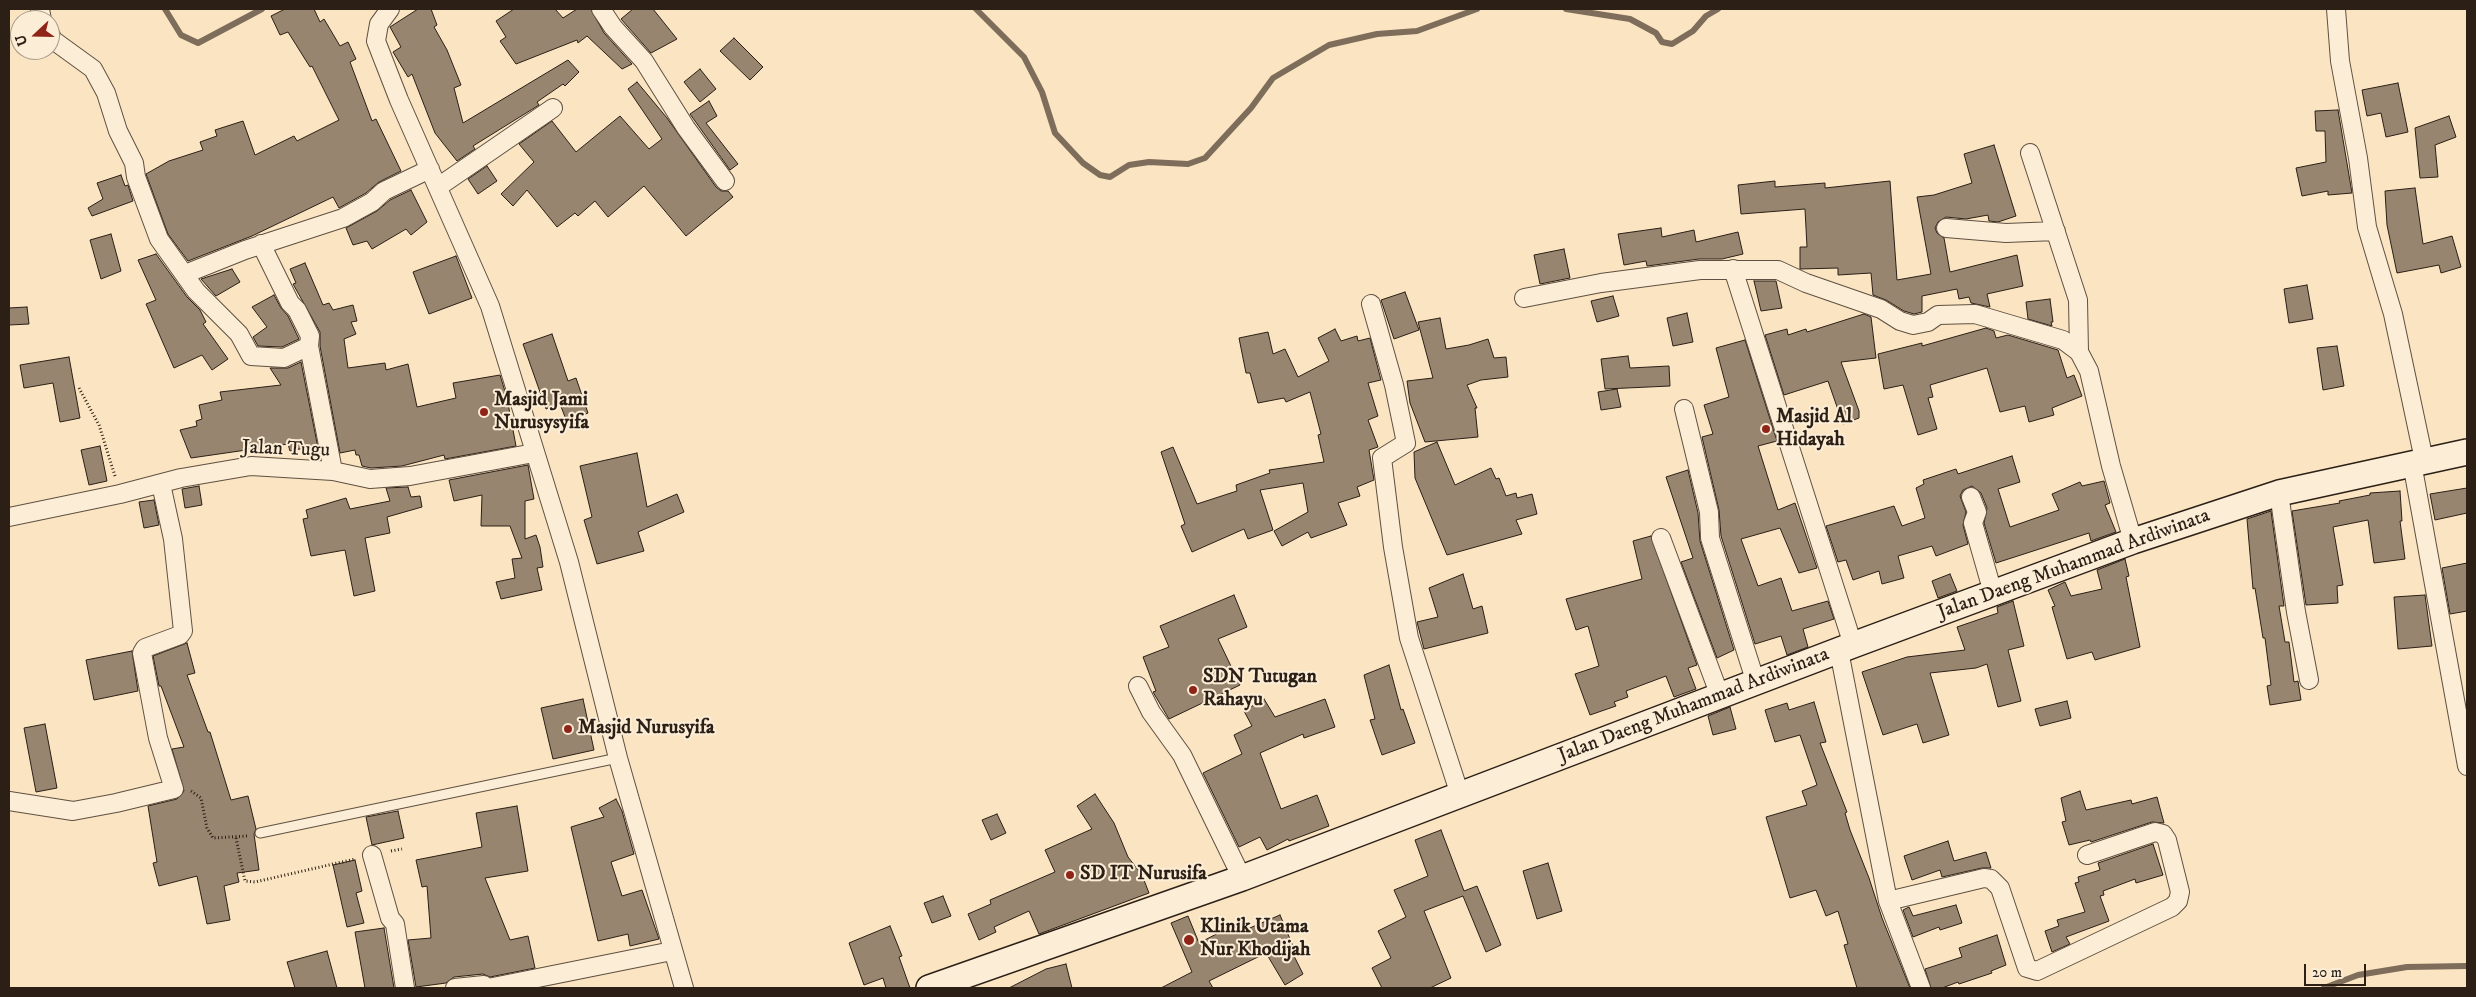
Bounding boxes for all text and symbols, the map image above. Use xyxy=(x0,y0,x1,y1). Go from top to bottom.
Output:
north arrow xyxy=(10,10,60,60)
text: U xyxy=(12,32,32,48)
place label: Masjid Jami Nurusysyifa xyxy=(494,389,589,436)
marker: Masjid Jami Nurusysyifa xyxy=(478,406,490,418)
place label: Masjid Al Hidayah xyxy=(1776,406,1852,453)
marker: Masjid Al Hidayah xyxy=(1760,423,1772,435)
street label: Jalan Tugu xyxy=(242,436,330,464)
street label: Jalan Daeng Muhammad Ardiwinata xyxy=(1935,504,2213,626)
street label: Jalan Daeng Muhammad Ardiwinata xyxy=(1555,643,1833,769)
place label: SDN Tutugan Rahayu xyxy=(1203,666,1317,713)
marker: SDN Tutugan Rahayu xyxy=(1187,684,1199,696)
place label: Masjid Nurusyifa xyxy=(578,717,715,741)
marker: Masjid Nurusyifa xyxy=(562,723,574,735)
place label: SD IT Nurusifa xyxy=(1080,863,1207,887)
marker: SD IT Nurusifa xyxy=(1064,869,1076,881)
place label: Klinik Utama Nur Khodijah xyxy=(1200,916,1311,963)
marker: Klinik Utama Nur Khodijah xyxy=(1182,933,1196,947)
scale bar xyxy=(2306,954,2368,986)
text: 20 m xyxy=(2312,963,2342,982)

